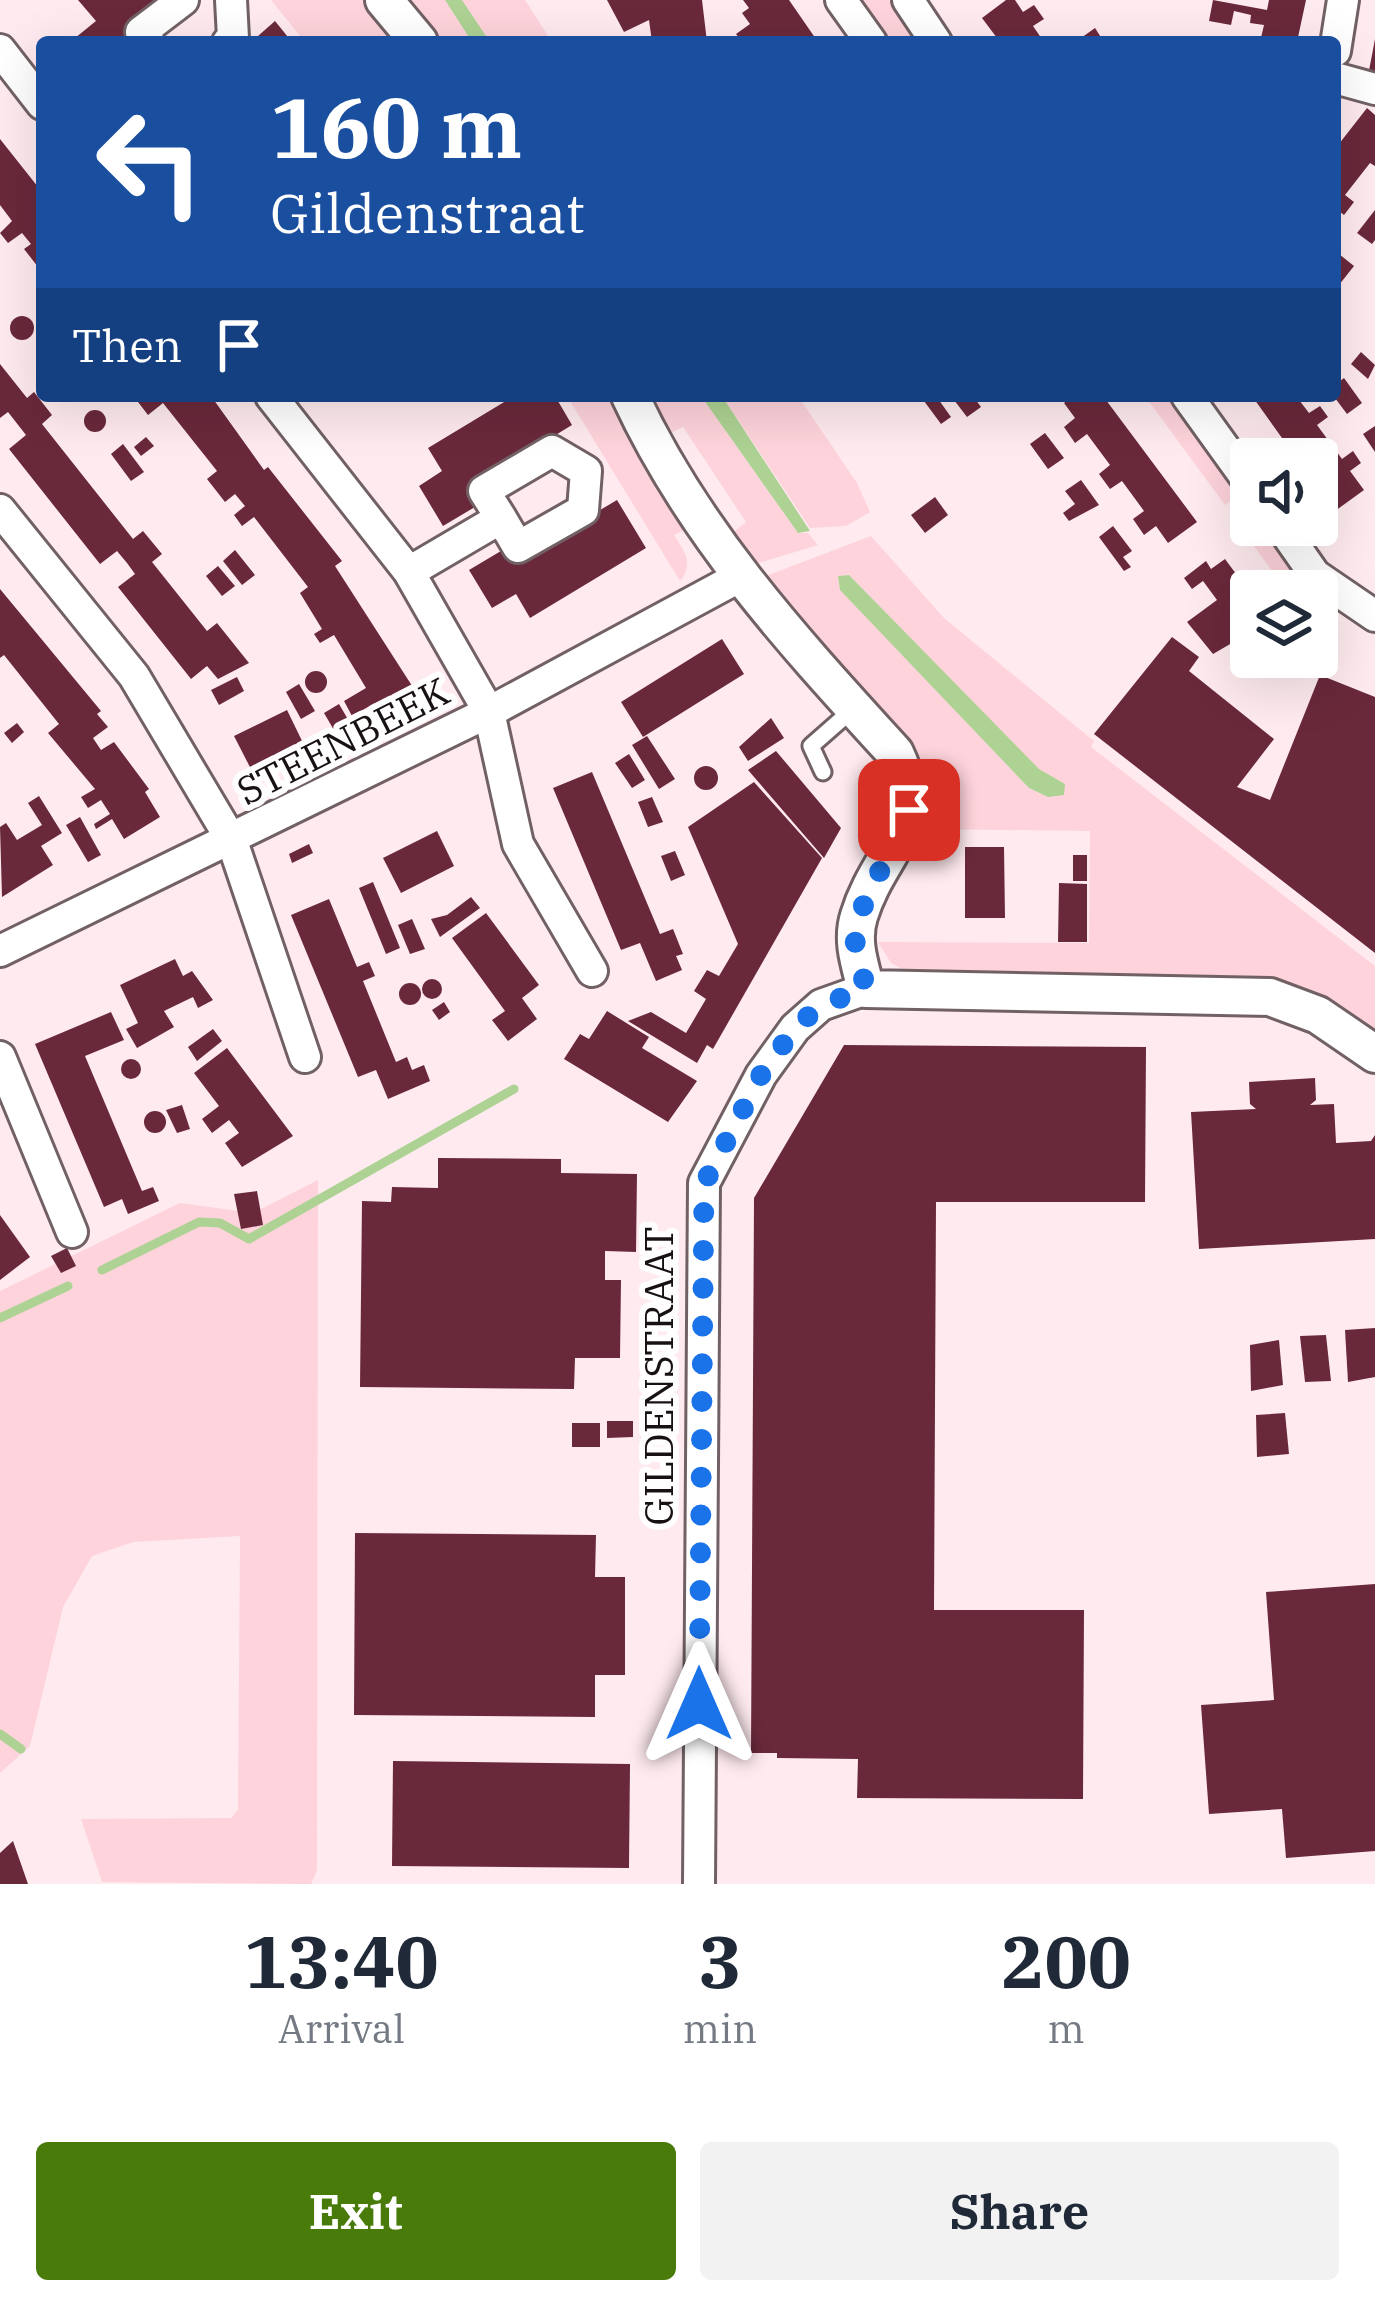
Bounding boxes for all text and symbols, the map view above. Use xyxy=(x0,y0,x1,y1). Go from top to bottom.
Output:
text: 160 m xyxy=(270,72,522,181)
icon: left xyxy=(72,84,228,240)
text: Gildenstraat xyxy=(270,178,585,248)
icon: arrive xyxy=(206,312,272,378)
text: Then xyxy=(72,316,182,374)
map controls xyxy=(1230,438,1338,678)
button: sound xyxy=(1230,438,1338,546)
button: layers xyxy=(1230,570,1338,678)
street label: STEENBEEK xyxy=(228,665,458,816)
pin xyxy=(858,759,960,861)
icon: arrive xyxy=(876,777,942,843)
street label: GILDENSTRAAT xyxy=(633,1226,684,1526)
position arrow xyxy=(636,1641,762,1767)
text: 13:40 xyxy=(244,1914,439,2008)
text: 3 xyxy=(698,1914,742,2008)
text: 200 xyxy=(1001,1914,1131,2008)
text: Arrival xyxy=(278,2003,405,2054)
text: min xyxy=(683,2003,757,2054)
text: m xyxy=(1048,2003,1085,2054)
button: Exit xyxy=(36,2142,676,2280)
button: Share xyxy=(700,2142,1339,2280)

